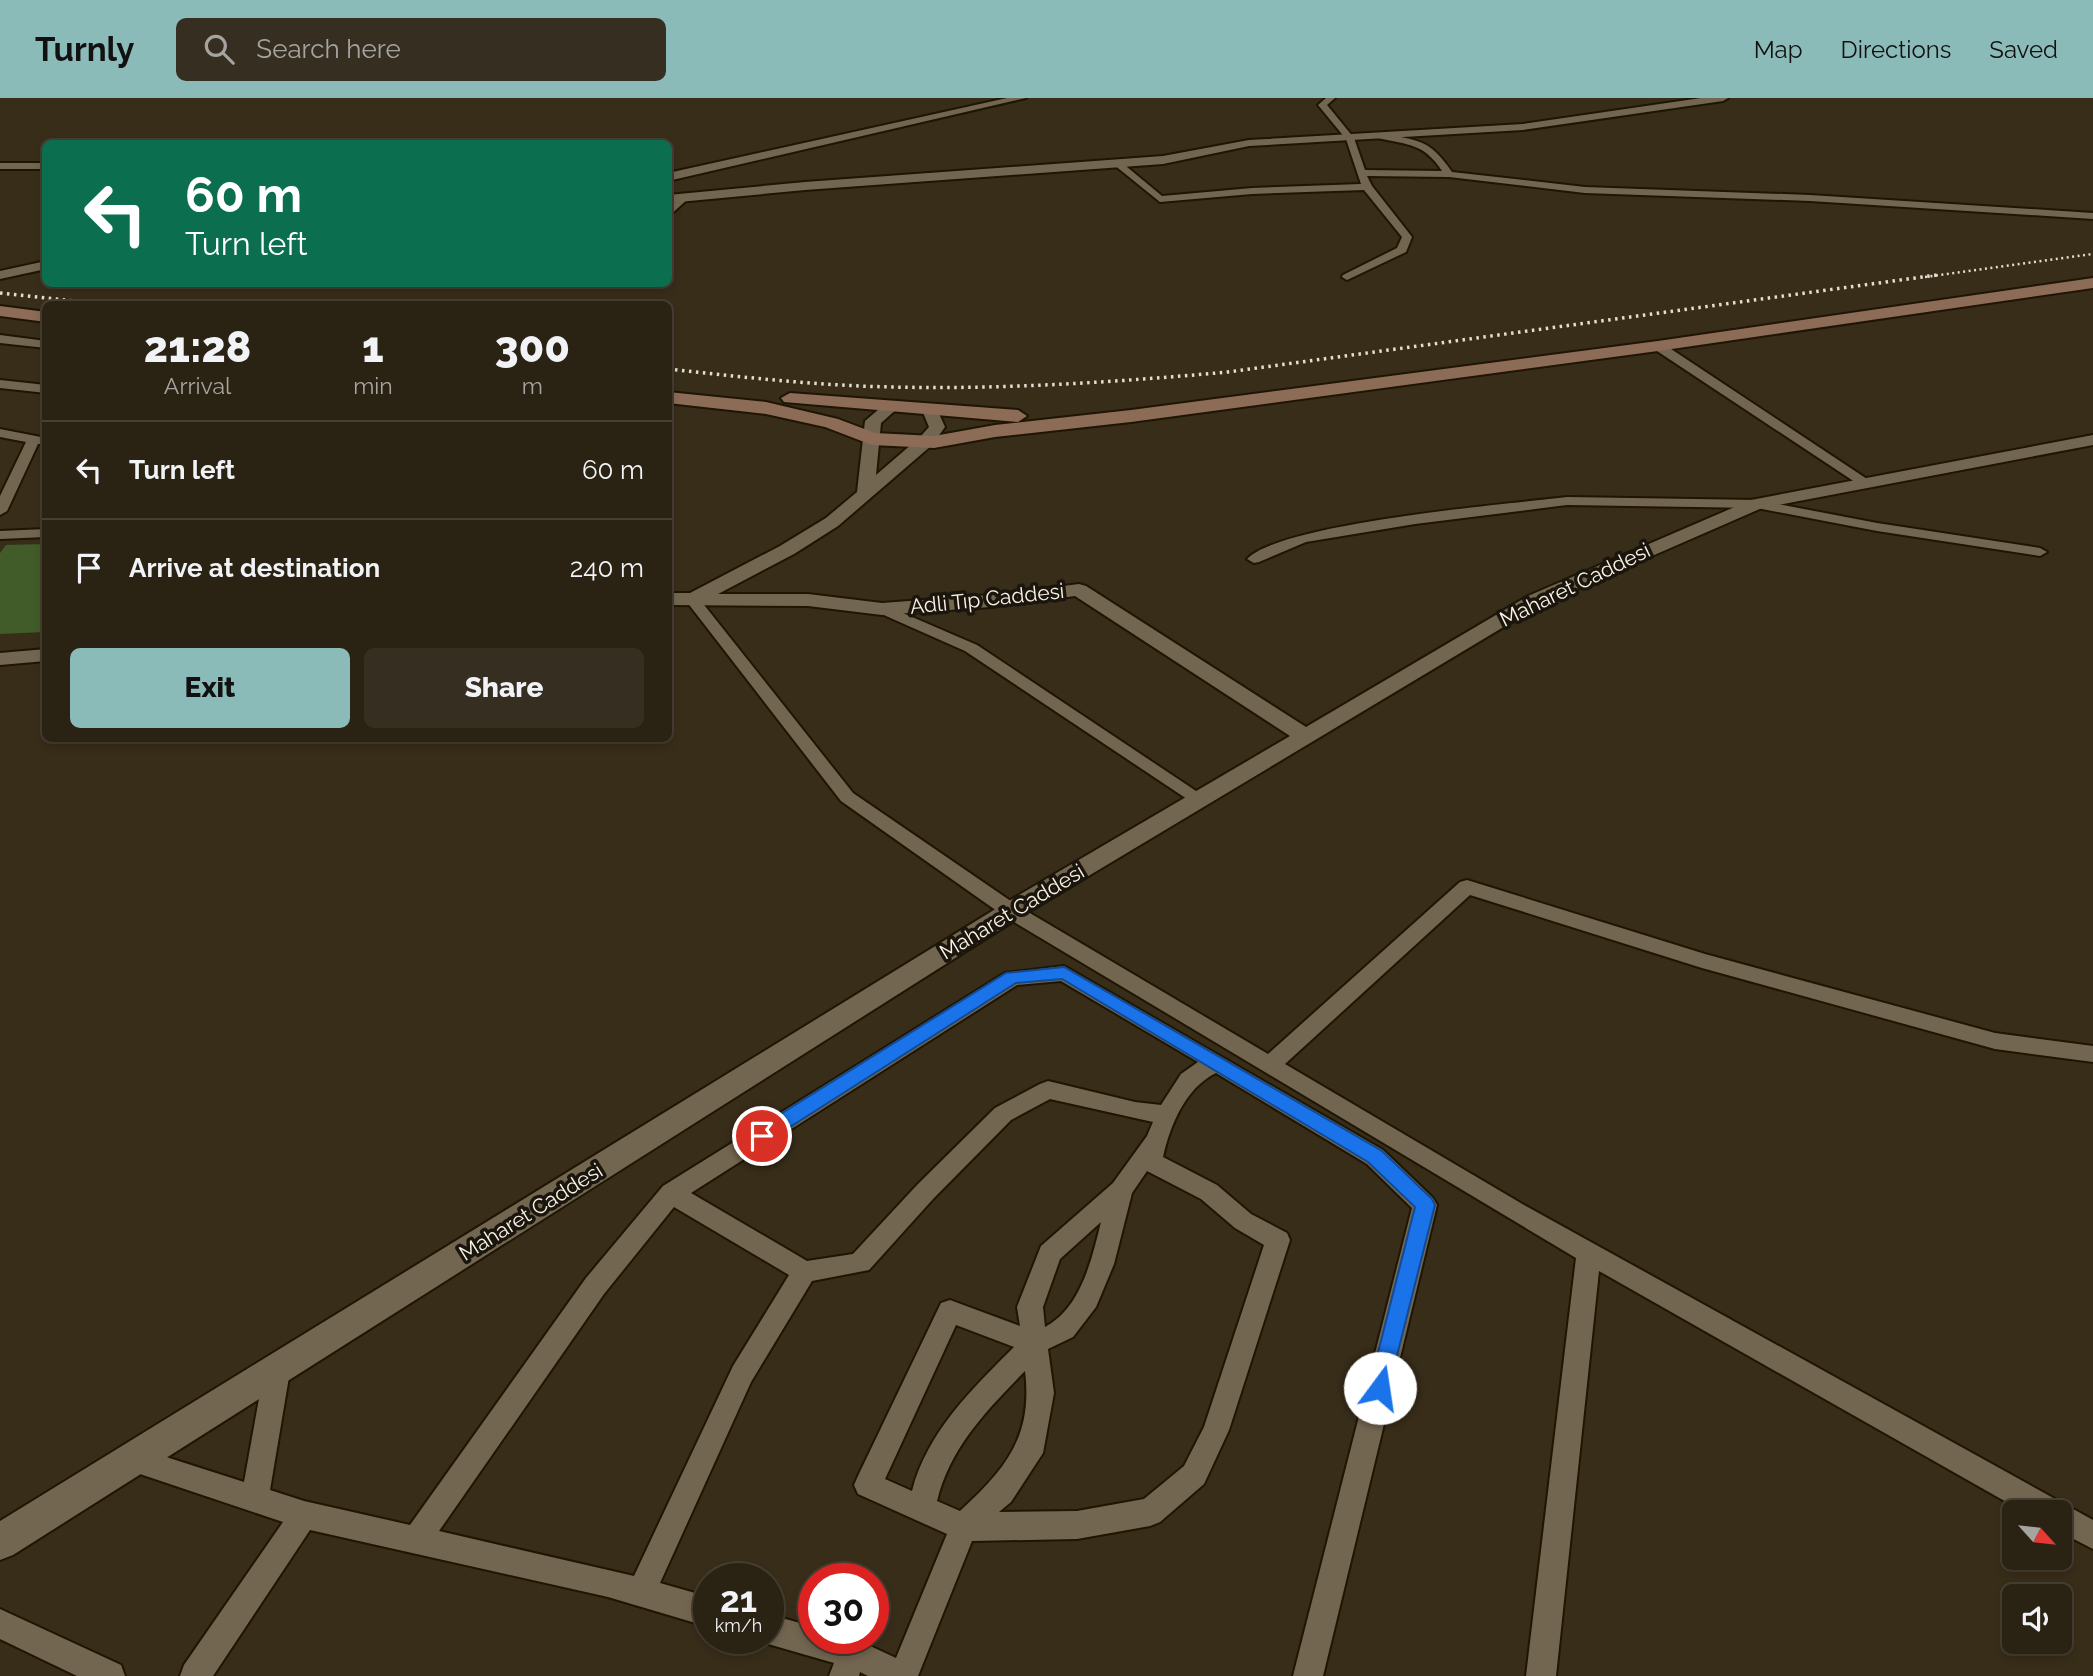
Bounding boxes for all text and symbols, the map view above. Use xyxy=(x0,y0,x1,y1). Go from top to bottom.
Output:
search box xyxy=(176,18,666,81)
text: Turnly xyxy=(35,30,134,69)
icon: search xyxy=(200,30,238,68)
text: Search here xyxy=(256,34,401,64)
text: Map xyxy=(1754,35,1803,64)
text: Directions xyxy=(1841,35,1951,64)
text: Saved xyxy=(1989,35,2058,64)
text: 60 m xyxy=(185,166,302,223)
icon: left xyxy=(70,168,161,259)
text: Turn left xyxy=(185,225,307,262)
text: 21:28 xyxy=(144,323,251,372)
text: 1 xyxy=(362,323,384,372)
text: 300 xyxy=(495,323,570,372)
text: Arrival xyxy=(164,372,231,399)
text: min xyxy=(353,372,393,399)
text: m xyxy=(522,372,543,399)
icon: left xyxy=(70,451,108,489)
text: Turn left xyxy=(129,455,235,485)
text: 60 m xyxy=(582,455,644,485)
street label: Maharet Caddesi xyxy=(1496,537,1654,632)
icon: arrive xyxy=(70,549,108,587)
text: Arrive at destination xyxy=(129,553,380,583)
text: 240 m xyxy=(570,553,644,583)
street label: Adli Tıp Caddesi xyxy=(909,578,1065,619)
button: Exit xyxy=(70,648,350,728)
button: Share xyxy=(364,648,644,728)
street label: Maharet Caddesi xyxy=(935,859,1089,965)
pin xyxy=(732,1106,792,1166)
icon: arrive xyxy=(743,1117,781,1155)
street label: Maharet Caddesi xyxy=(455,1157,607,1266)
position arrow xyxy=(1343,1351,1417,1425)
north arrow xyxy=(2002,1500,2072,1570)
map controls xyxy=(2002,1500,2072,1654)
speed limit sign: 30 xyxy=(798,1563,889,1654)
text: 21 xyxy=(720,1579,757,1620)
button: sound xyxy=(2002,1584,2072,1654)
text: km/h xyxy=(715,1615,762,1636)

